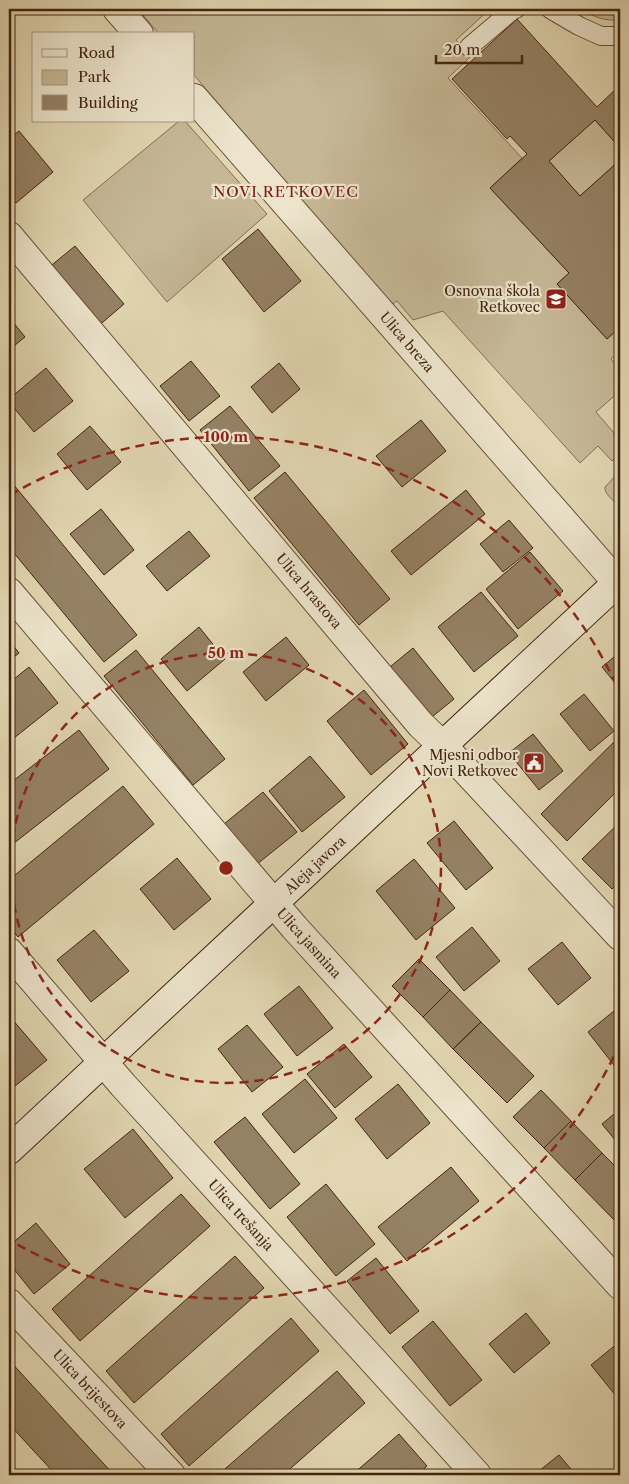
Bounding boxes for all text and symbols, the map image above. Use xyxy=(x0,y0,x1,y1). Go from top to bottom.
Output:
legend xyxy=(32,32,195,122)
scale bar xyxy=(436,32,523,64)
text: 20 m xyxy=(444,40,480,59)
text: Road xyxy=(78,43,115,62)
text: Park xyxy=(78,67,112,86)
text: Building xyxy=(78,93,138,112)
district label: NOVI RETKOVEC xyxy=(213,182,359,201)
place label: Osnovna škola Retkovec xyxy=(444,282,541,316)
school or university icon: Osnovna škola Retkovec xyxy=(544,287,568,311)
street label: Ulica breza xyxy=(376,308,439,376)
text: 100 m xyxy=(204,427,248,446)
street label: Ulica hrastova xyxy=(272,550,346,633)
text: 50 m xyxy=(208,643,244,662)
place label: Mjesni odbor Novi Retkovec xyxy=(422,746,518,780)
public building icon: Mjesni odbor Novi Retkovec xyxy=(522,751,546,775)
street label: Aleja javora xyxy=(280,832,350,899)
centre of rings xyxy=(217,859,235,877)
street label: Ulica jasmina xyxy=(273,904,346,982)
street label: Ulica trešanja xyxy=(204,1176,278,1255)
street label: Ulica brijestova xyxy=(49,1346,132,1433)

